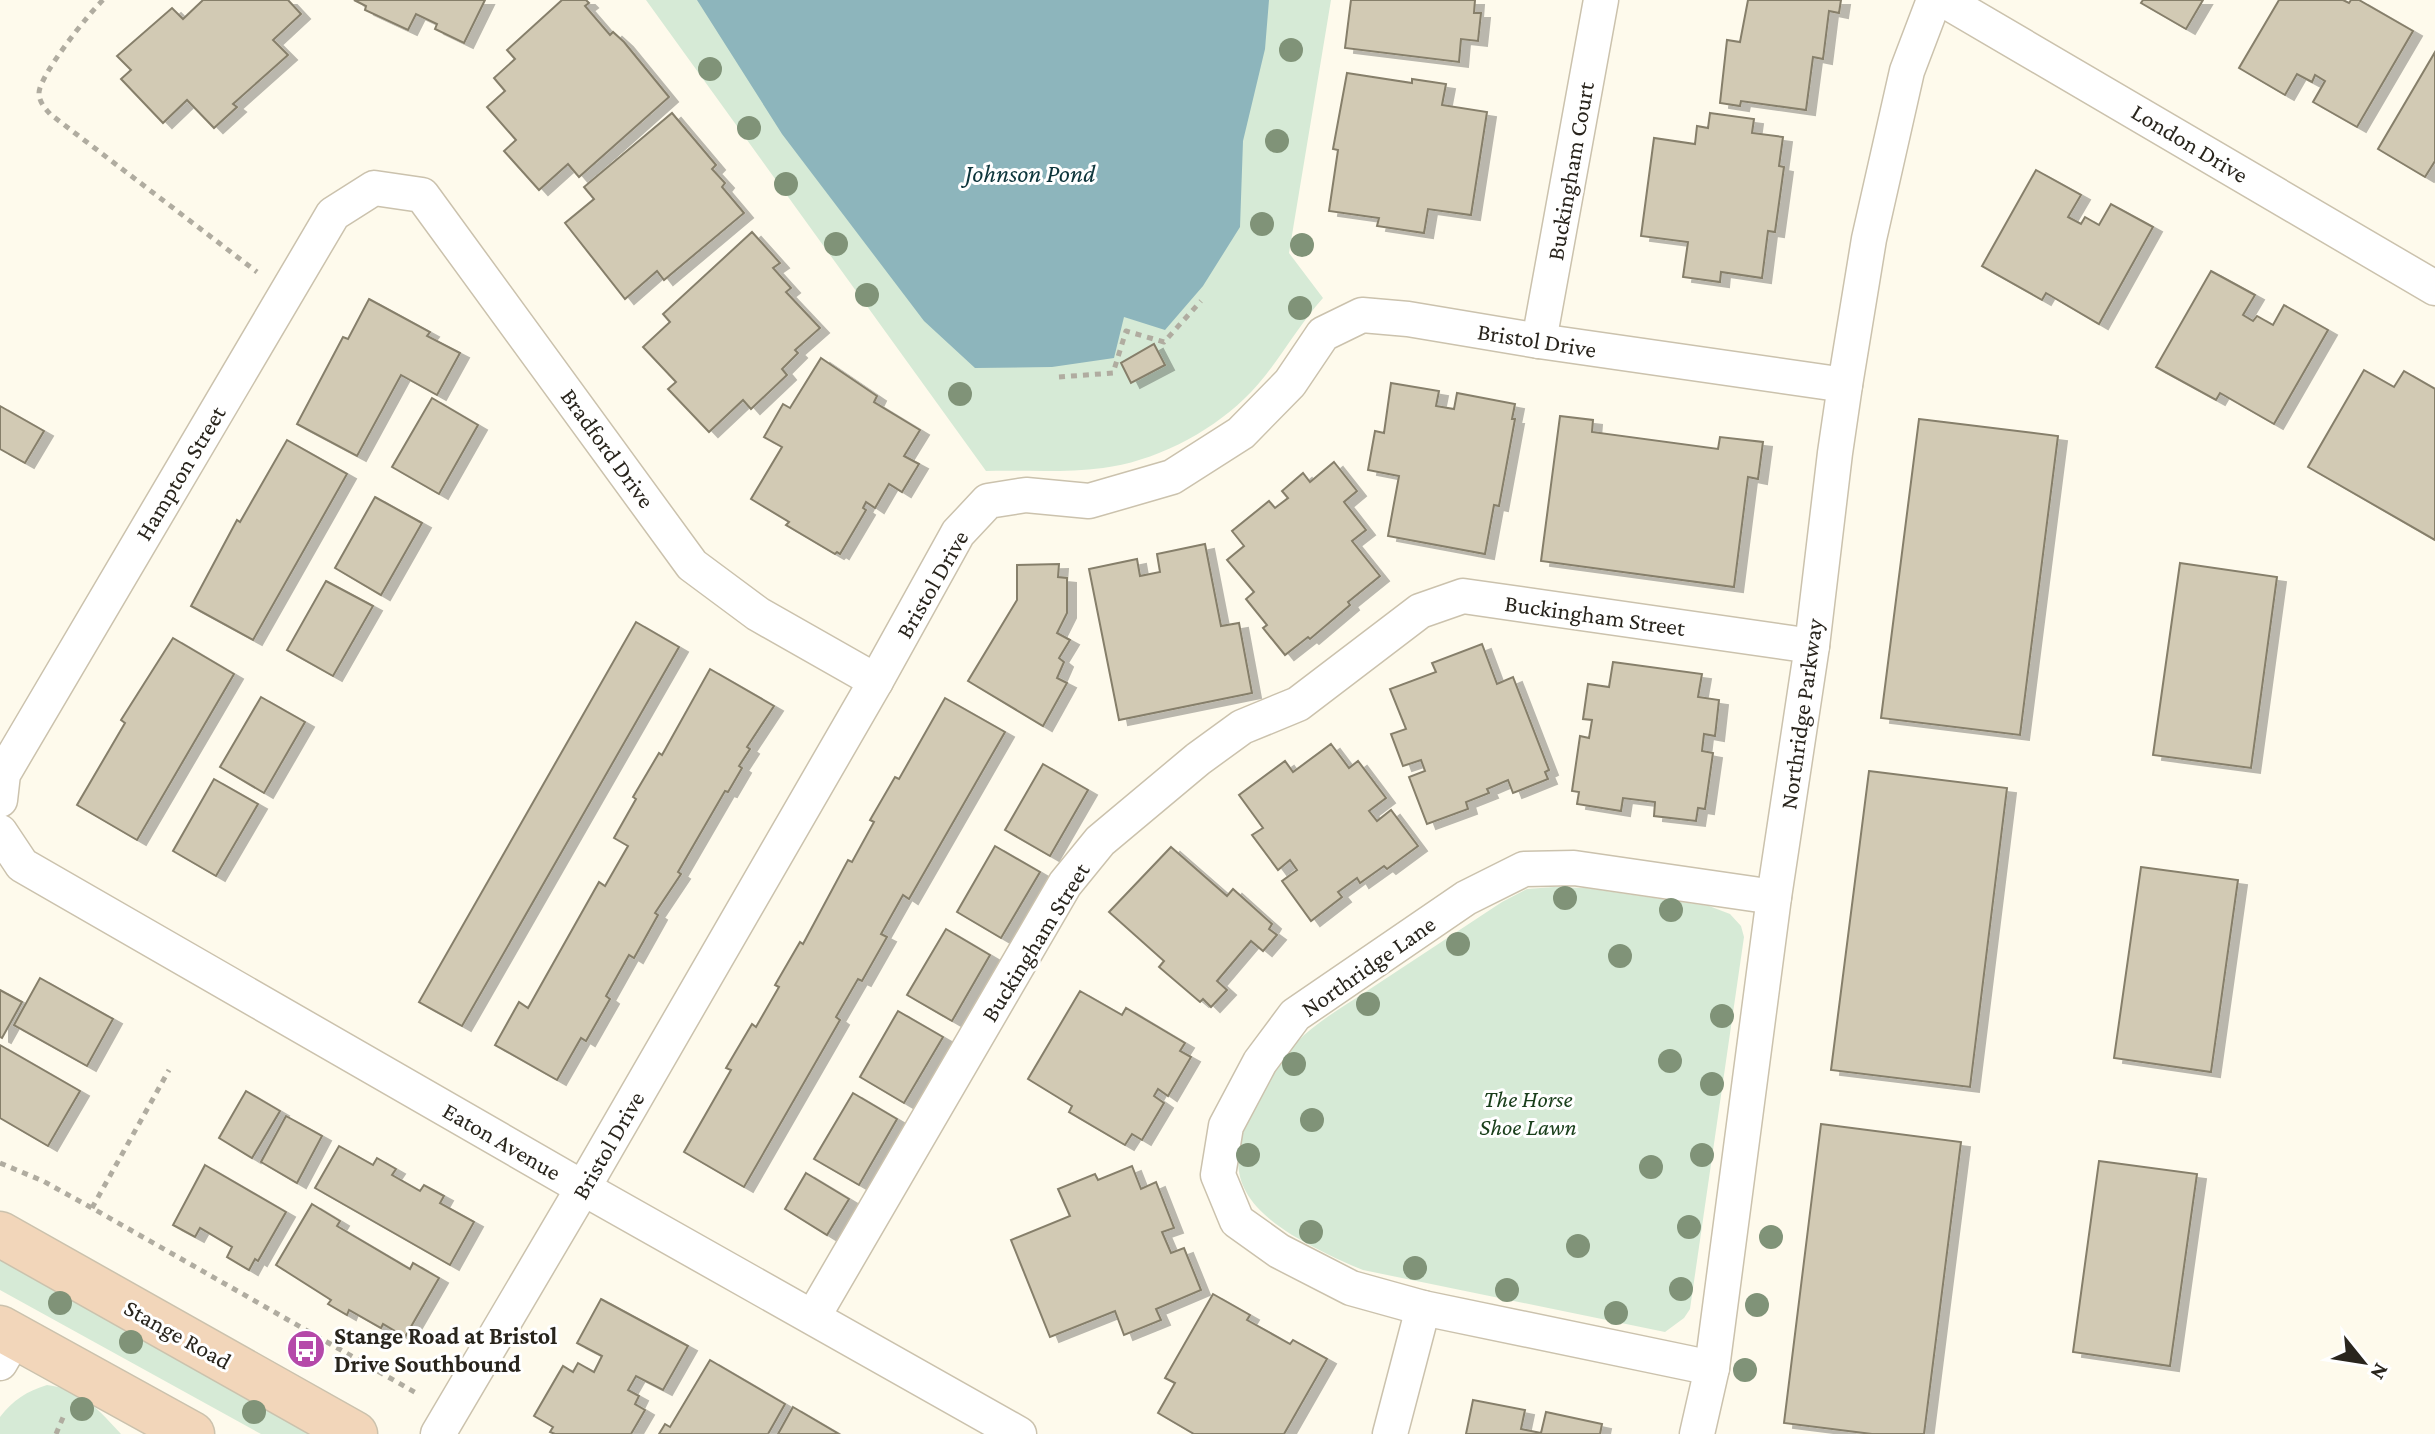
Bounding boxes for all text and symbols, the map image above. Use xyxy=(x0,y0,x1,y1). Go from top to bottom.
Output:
street label: Buckingham Court xyxy=(1541,79,1599,262)
street label: London Drive xyxy=(2127,98,2253,188)
water label: Johnson Pond xyxy=(961,159,1096,188)
street label: Bristol Drive xyxy=(1476,317,1598,363)
street label: Bradford Drive xyxy=(556,383,660,513)
street label: Hampton Street xyxy=(129,400,231,545)
street label: Bristol Drive xyxy=(890,525,974,643)
street label: Buckingham Street xyxy=(1503,589,1688,641)
street label: Northridge Parkway xyxy=(1774,616,1828,811)
street label: Buckingham Street xyxy=(975,857,1095,1026)
street label: Northridge Lane xyxy=(1296,910,1440,1022)
park label: The Horse Shoe Lawn xyxy=(1479,1085,1577,1140)
street label: Bristol Drive xyxy=(566,1086,650,1204)
street label: Eaton Avenue xyxy=(438,1096,566,1186)
street label: Stange Road xyxy=(120,1294,237,1375)
place label: Stange Road at Bristol Drive Southbound xyxy=(334,1322,557,1377)
north arrow xyxy=(2323,1322,2403,1402)
bus stop icon: Stange Road at Bristol Drive Southbound xyxy=(285,1328,327,1370)
text: N xyxy=(2365,1359,2394,1384)

